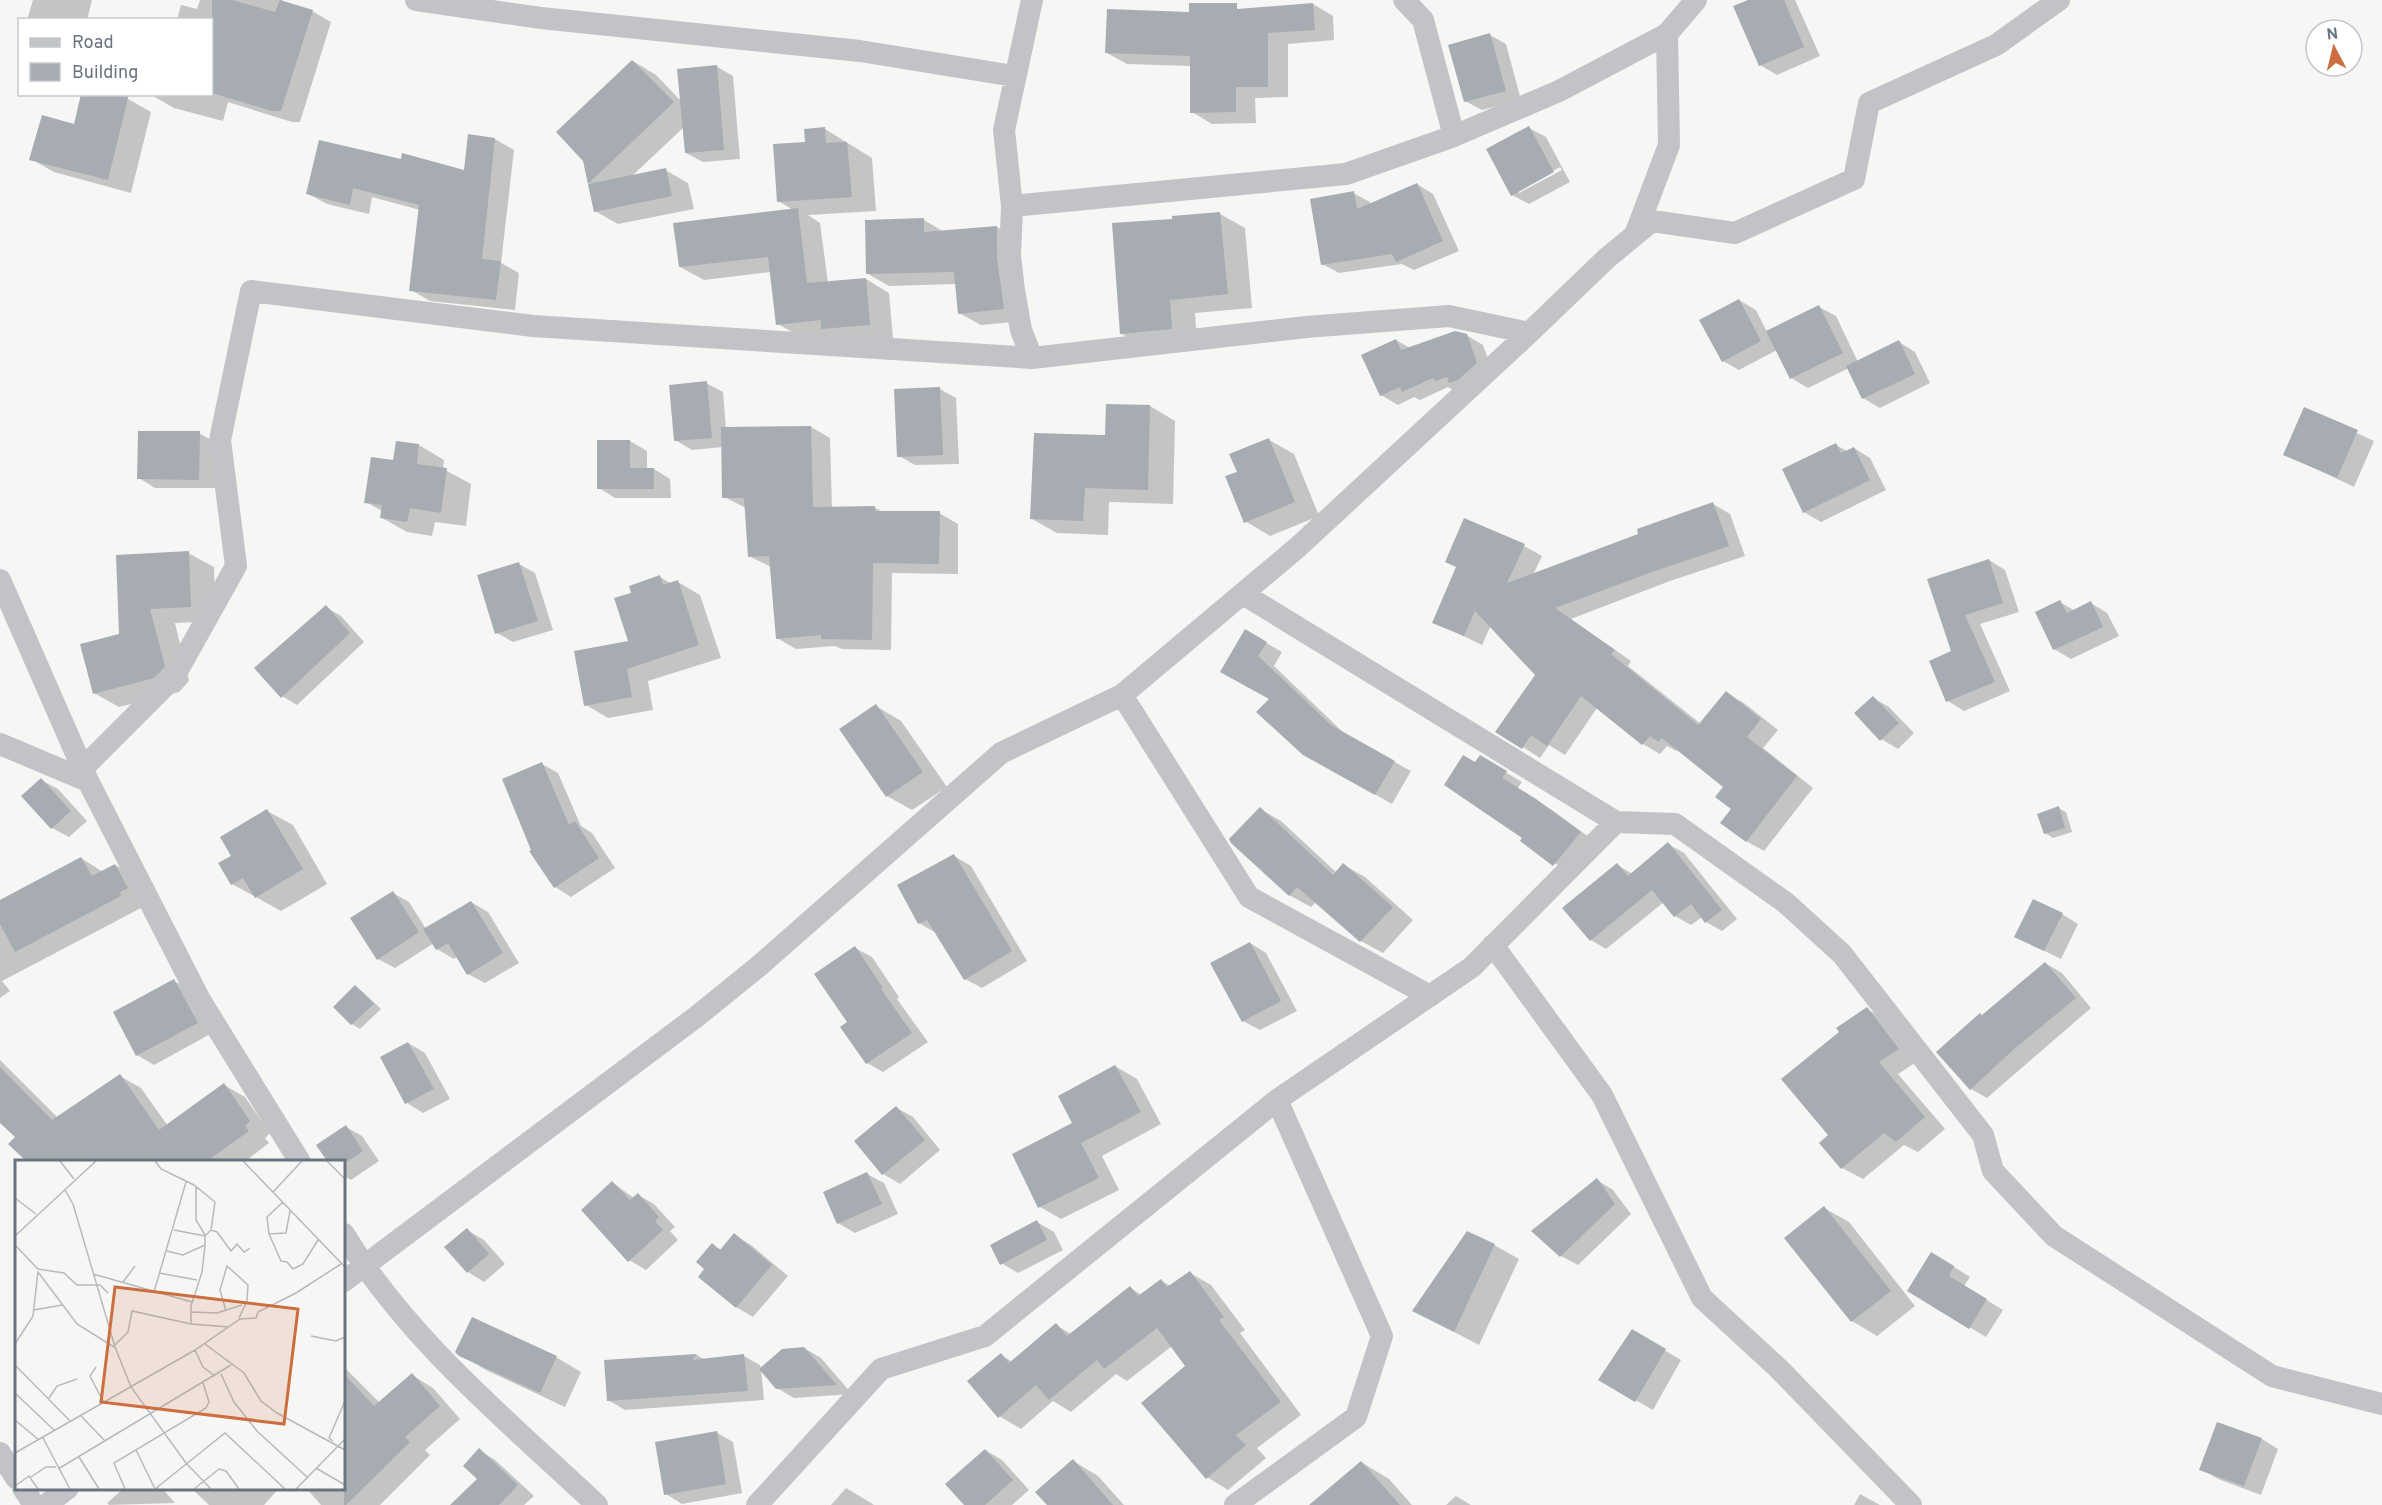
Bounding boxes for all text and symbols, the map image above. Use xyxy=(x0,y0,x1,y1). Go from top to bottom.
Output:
legend xyxy=(18,18,213,96)
north arrow xyxy=(2304,18,2364,78)
text: N xyxy=(2325,24,2339,46)
text: Road xyxy=(72,32,114,55)
text: Building xyxy=(72,62,138,85)
inset map xyxy=(15,1160,345,1490)

